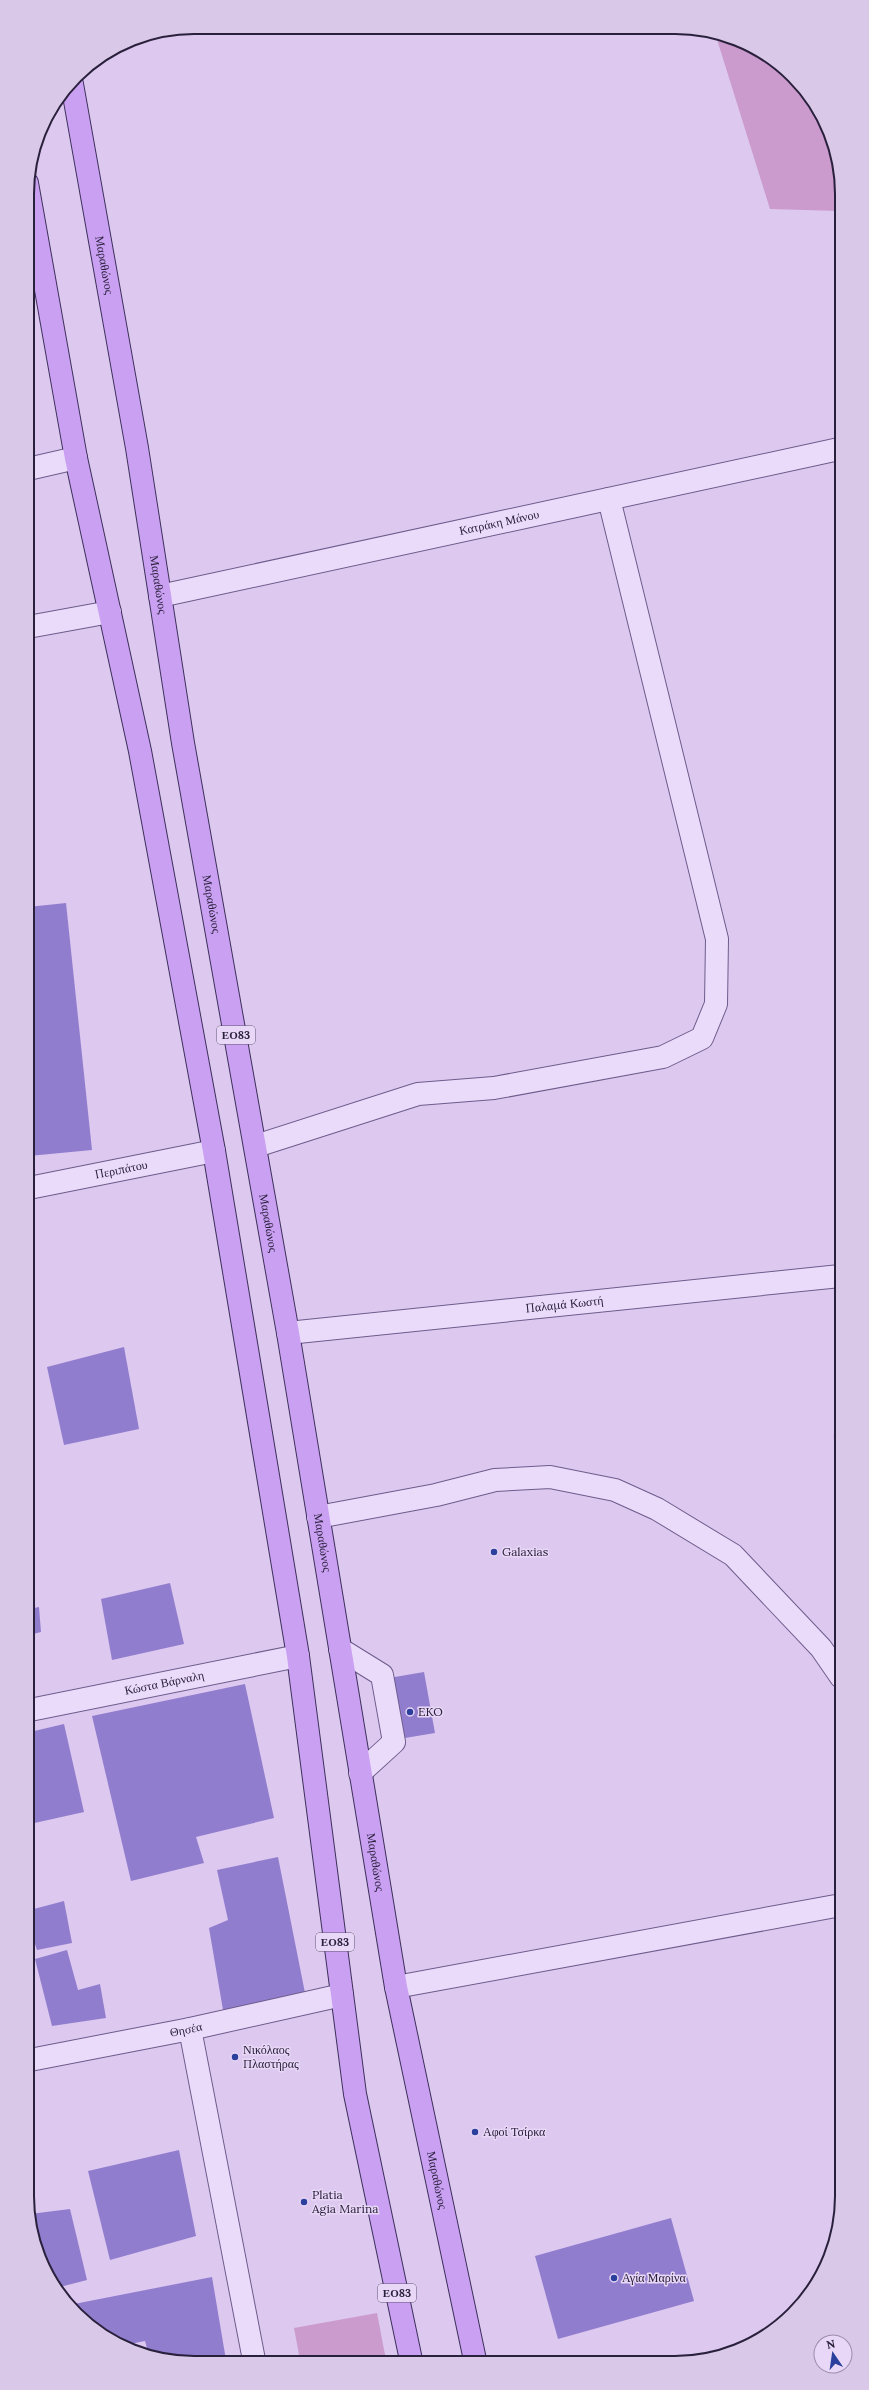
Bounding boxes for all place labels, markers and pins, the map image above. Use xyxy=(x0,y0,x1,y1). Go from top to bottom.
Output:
place label: Galaxias xyxy=(502,1544,549,1559)
marker: Galaxias xyxy=(489,1547,499,1557)
place label: EKO xyxy=(418,1704,443,1719)
marker: EKO xyxy=(405,1707,415,1717)
place label: Νικόλαος Πλαστήρας xyxy=(243,2042,299,2071)
marker: Νικόλαος Πλαστήρας xyxy=(230,2052,240,2062)
place label: Αφοί Τσίρκα xyxy=(483,2124,546,2139)
marker: Αφοί Τσίρκα xyxy=(470,2127,480,2137)
place label: Platia Agia Marina xyxy=(311,2187,378,2216)
marker: Platia Agia Marina xyxy=(299,2197,309,2207)
place label: Αγία Μαρίνα xyxy=(622,2270,686,2285)
marker: Αγία Μαρίνα xyxy=(609,2273,619,2283)

